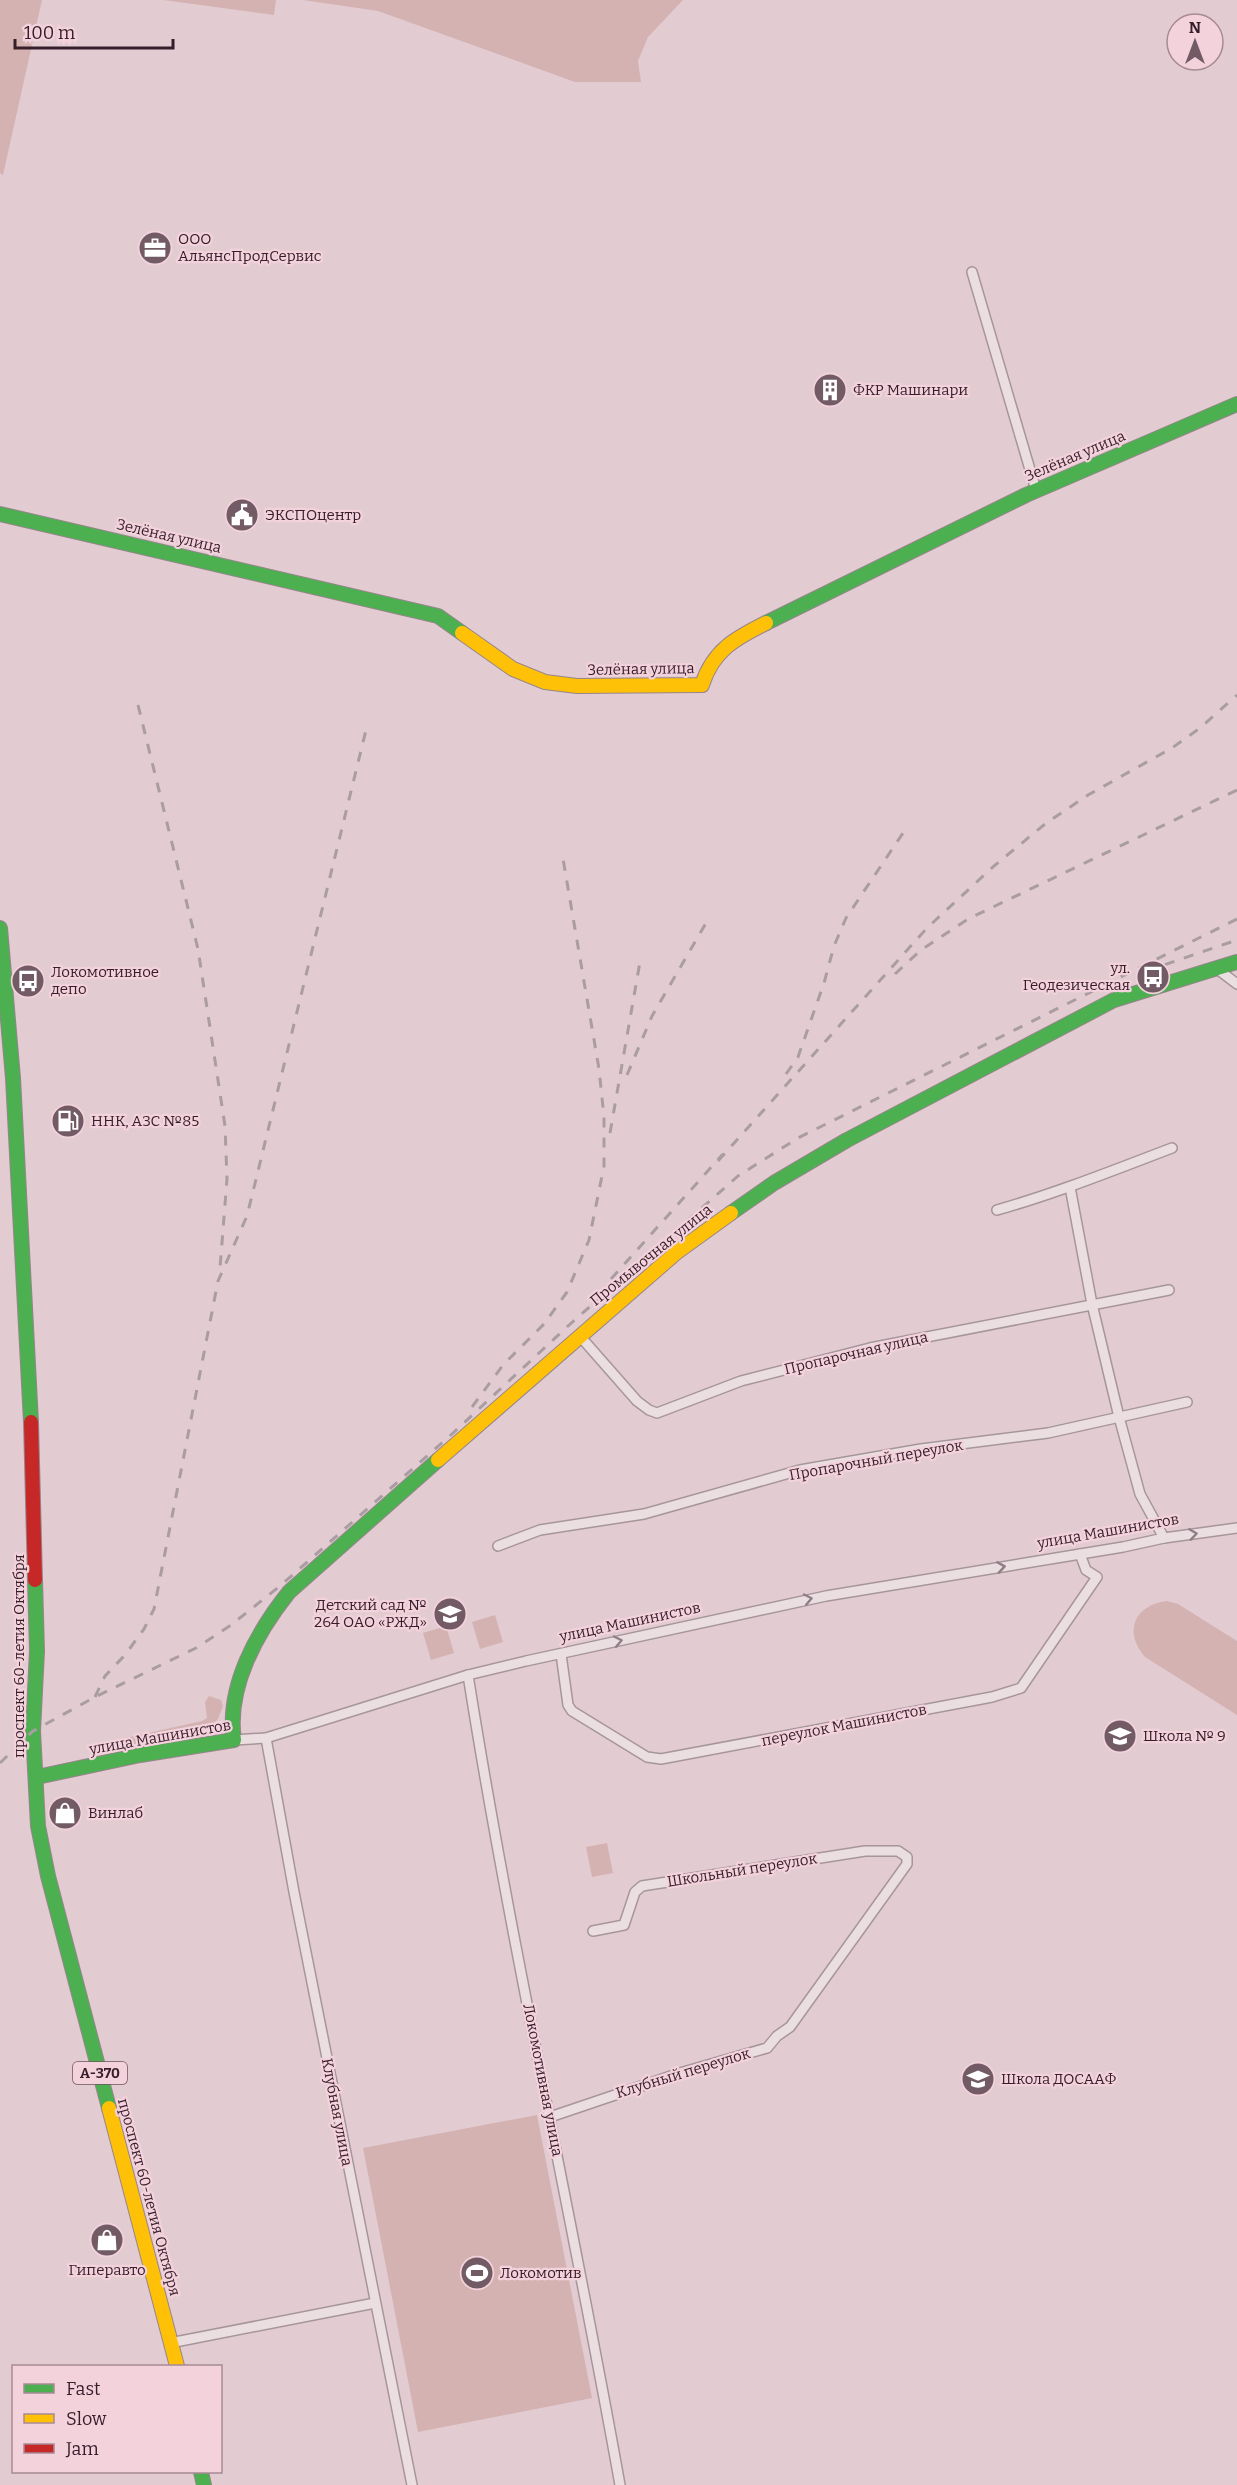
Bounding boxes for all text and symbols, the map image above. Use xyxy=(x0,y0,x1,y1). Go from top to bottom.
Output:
scale bar xyxy=(15,12,172,50)
north arrow xyxy=(1165,12,1225,72)
text: N xyxy=(1189,18,1201,37)
text: 100 m xyxy=(24,22,75,44)
office icon: ООО АльянсПродСервис xyxy=(137,230,173,266)
place label: ООО АльянсПродСервис xyxy=(178,230,322,265)
building icon: ФКР Машинари xyxy=(812,372,848,408)
place label: ФКР Машинари xyxy=(853,381,968,399)
street label: Зелёная улица xyxy=(1022,427,1128,485)
public building icon: ЭКСПОцентр xyxy=(224,497,260,533)
place label: ЭКСПОцентр xyxy=(265,506,361,524)
street label: Зелёная улица xyxy=(115,515,223,557)
street label: Зелёная улица xyxy=(587,659,695,679)
place label: ул. Геодезическая xyxy=(1023,959,1130,994)
bus stop icon: ул. Геодезическая xyxy=(1135,959,1171,995)
bus stop icon: Локомотивное депо xyxy=(10,963,46,999)
place label: Локомотивное депо xyxy=(51,963,159,998)
fuel station icon: ННК, АЗС №85 xyxy=(50,1103,86,1139)
place label: ННК, АЗС №85 xyxy=(91,1112,199,1130)
street label: Промывочная улица xyxy=(586,1200,716,1310)
street label: Пропарочная улица xyxy=(782,1328,930,1378)
street label: Пропарочный переулок xyxy=(788,1436,965,1484)
street label: улица Машинистов xyxy=(1035,1510,1180,1553)
one-way arrow xyxy=(1188,1528,1197,1540)
street label: проспект 60-летия Октября xyxy=(10,1554,28,1758)
one-way arrow xyxy=(996,1561,1005,1573)
one-way arrow xyxy=(803,1594,813,1607)
place label: Детский сад № 264 ОАО «РЖД» xyxy=(314,1596,427,1631)
school or university icon: Детский сад № 264 ОАО «РЖД» xyxy=(432,1596,468,1632)
street label: улица Машинистов xyxy=(557,1598,702,1646)
one-way arrow xyxy=(613,1636,623,1649)
street label: переулок Машинистов xyxy=(760,1700,928,1750)
street label: улица Машинистов xyxy=(87,1716,232,1759)
school or university icon: Школа № 9 xyxy=(1102,1718,1138,1754)
place label: Школа № 9 xyxy=(1143,1727,1226,1745)
shop icon: Винлаб xyxy=(47,1795,83,1831)
place label: Винлаб xyxy=(88,1804,143,1822)
street label: Школьный переулок xyxy=(666,1849,818,1891)
street label: Локомотивная улица xyxy=(519,2002,567,2158)
street label: Клубный переулок xyxy=(614,2044,752,2102)
street label: Клубная улица xyxy=(318,2056,356,2168)
school or university icon: Школа ДОСААФ xyxy=(960,2061,996,2097)
road number: А-370 xyxy=(73,2062,127,2084)
place label: Школа ДОСААФ xyxy=(1001,2070,1116,2088)
street label: проспект 60-летия Октября xyxy=(114,2096,184,2298)
shop icon: Гиперавто xyxy=(89,2222,125,2258)
sports icon: Локомотив xyxy=(459,2255,495,2291)
place label: Гиперавто xyxy=(68,2261,146,2279)
place label: Локомотив xyxy=(500,2264,581,2282)
legend xyxy=(12,2365,222,2473)
text: Fast xyxy=(66,2378,101,2400)
text: Slow xyxy=(66,2408,107,2430)
text: Jam xyxy=(65,2438,99,2460)

